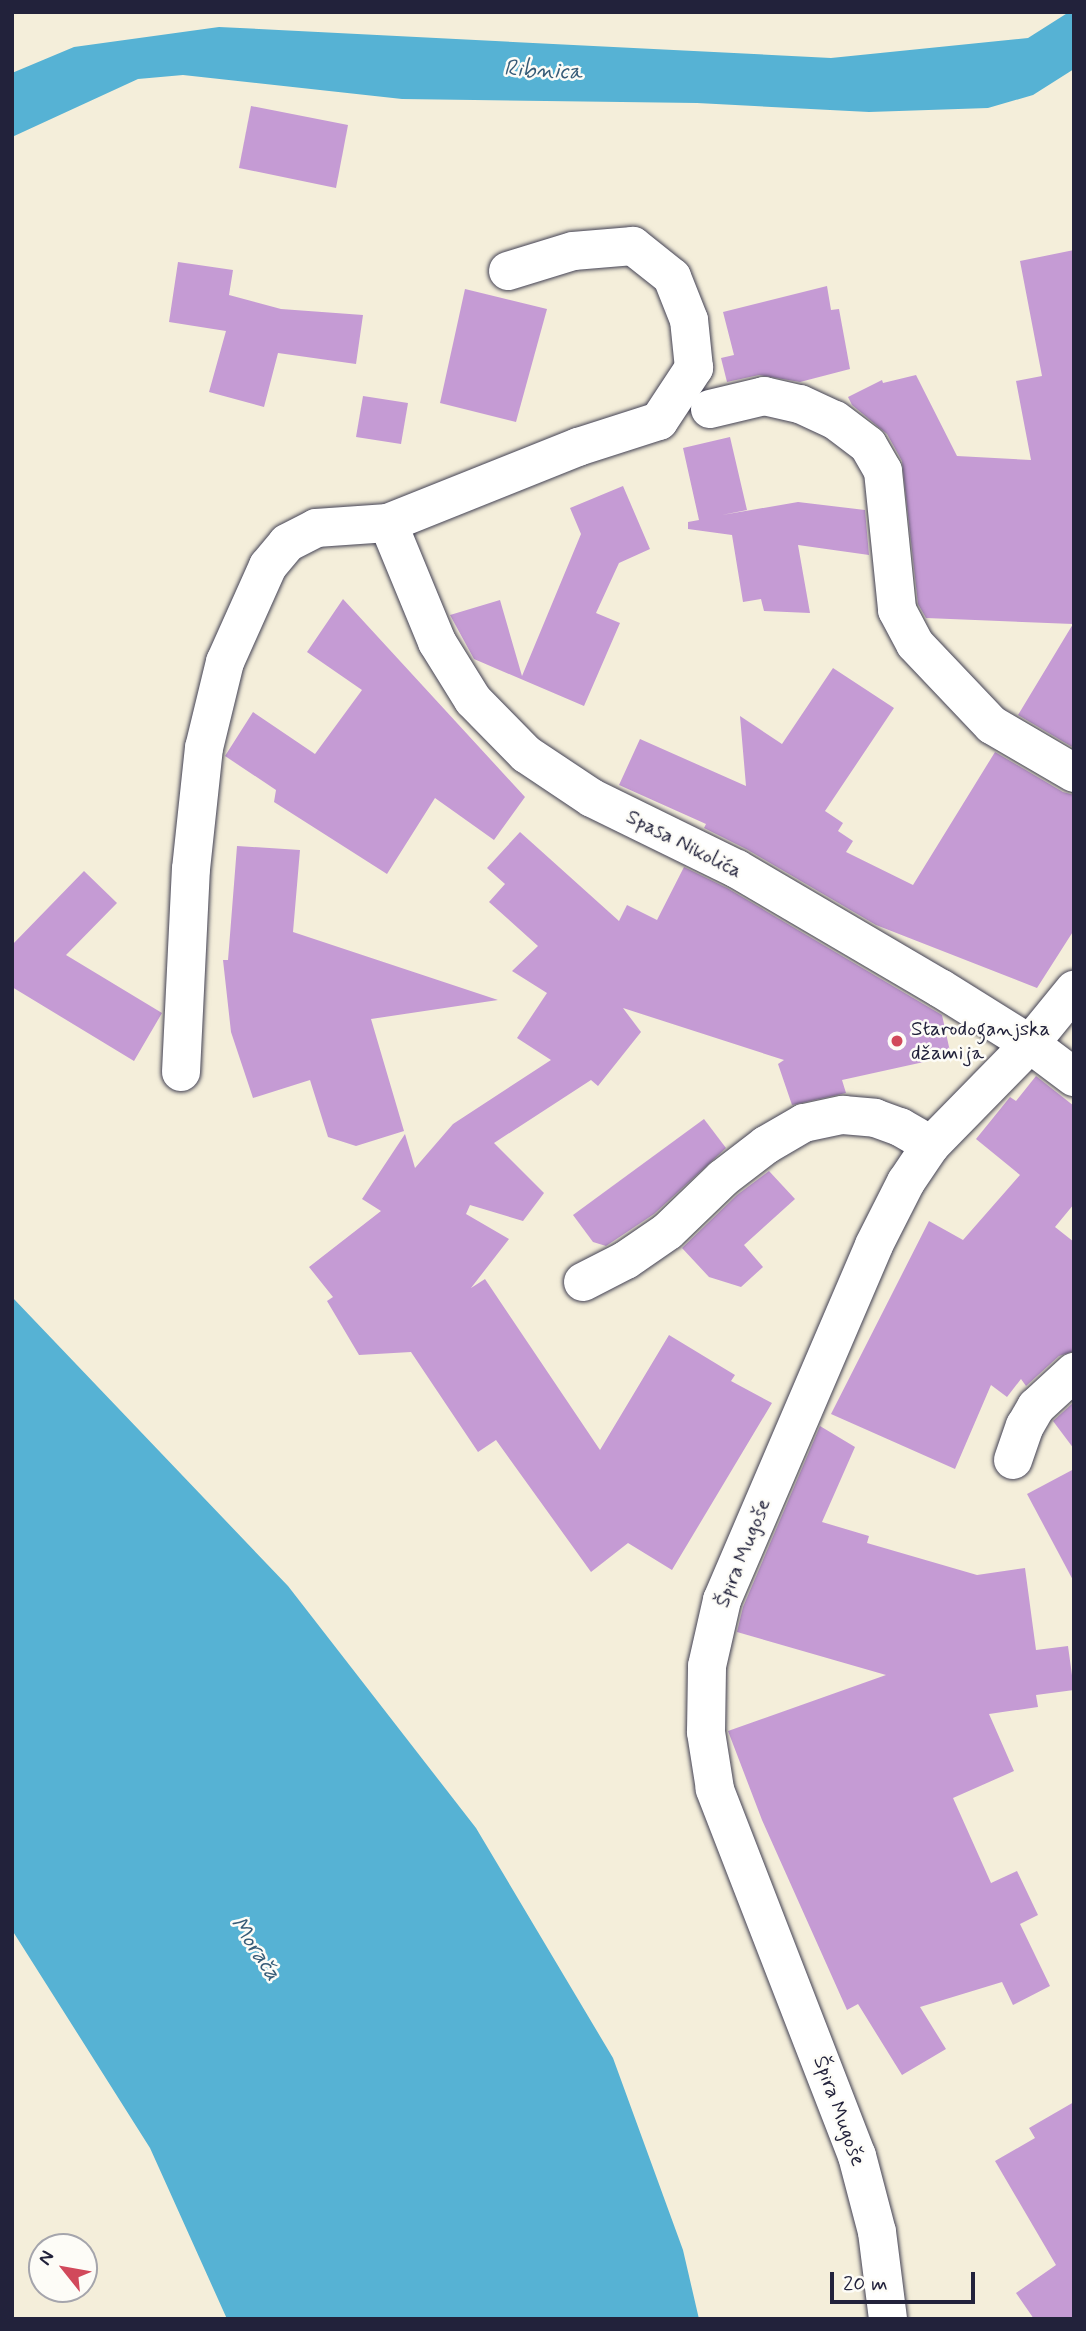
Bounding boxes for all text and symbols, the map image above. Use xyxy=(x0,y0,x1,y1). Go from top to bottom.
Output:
water label: Ribnica xyxy=(503,55,583,87)
street label: Spasa Nikolića xyxy=(622,804,746,884)
place label: Starodoganjska džamija xyxy=(911,1016,1050,1066)
marker: Starodoganjska džamija xyxy=(889,1033,905,1049)
street label: Špira Mugoše xyxy=(710,1495,776,1611)
water label: Morača xyxy=(224,1912,286,1986)
street label: Špira Mugoše xyxy=(808,2053,870,2169)
north arrow xyxy=(28,2233,98,2303)
text: N xyxy=(32,2246,60,2270)
scale bar xyxy=(834,2258,979,2302)
text: 20 m xyxy=(843,2270,888,2298)

